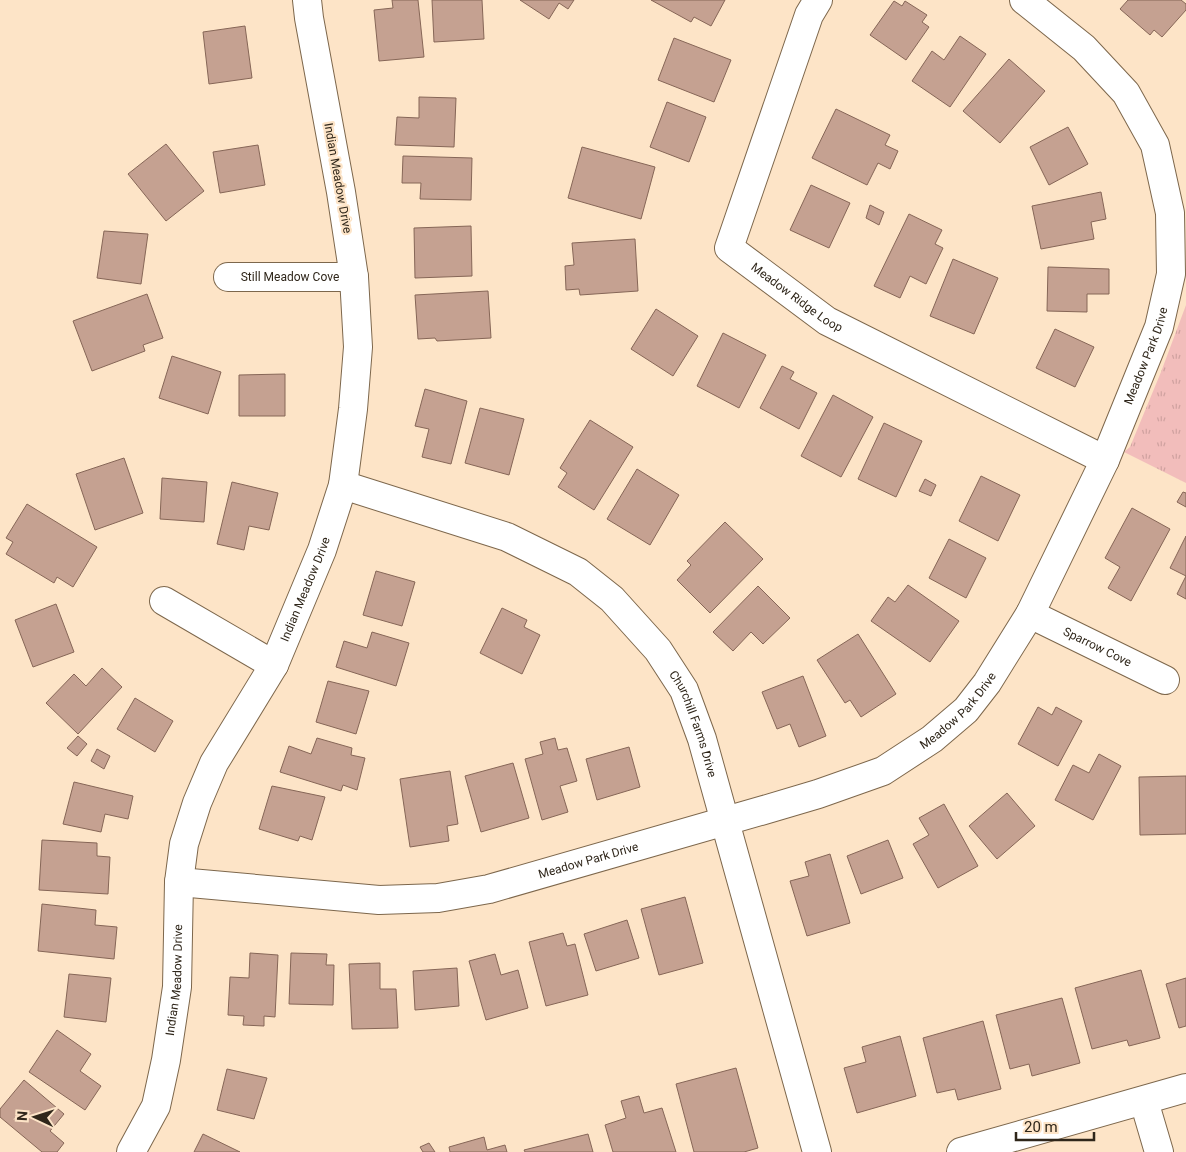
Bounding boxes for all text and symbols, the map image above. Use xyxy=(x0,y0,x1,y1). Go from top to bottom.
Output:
street label: Indian Meadow Drive xyxy=(321,122,355,234)
street label: Meadow Ridge Loop xyxy=(749,260,845,335)
street label: Still Meadow Cove xyxy=(241,270,339,284)
street label: Meadow Park Drive xyxy=(1121,306,1170,407)
street label: Indian Meadow Drive xyxy=(278,535,333,644)
street label: Sparrow Cove xyxy=(1061,624,1134,669)
street label: Churchill Farms Drive xyxy=(666,668,719,779)
street label: Meadow Park Drive xyxy=(917,670,999,752)
street label: Meadow Park Drive xyxy=(537,839,640,881)
street label: Indian Meadow Drive xyxy=(163,924,185,1037)
north arrow xyxy=(10,1092,60,1142)
scale bar xyxy=(1016,1110,1094,1142)
text: N xyxy=(14,1111,30,1122)
text: 20 m xyxy=(1024,1118,1058,1136)

